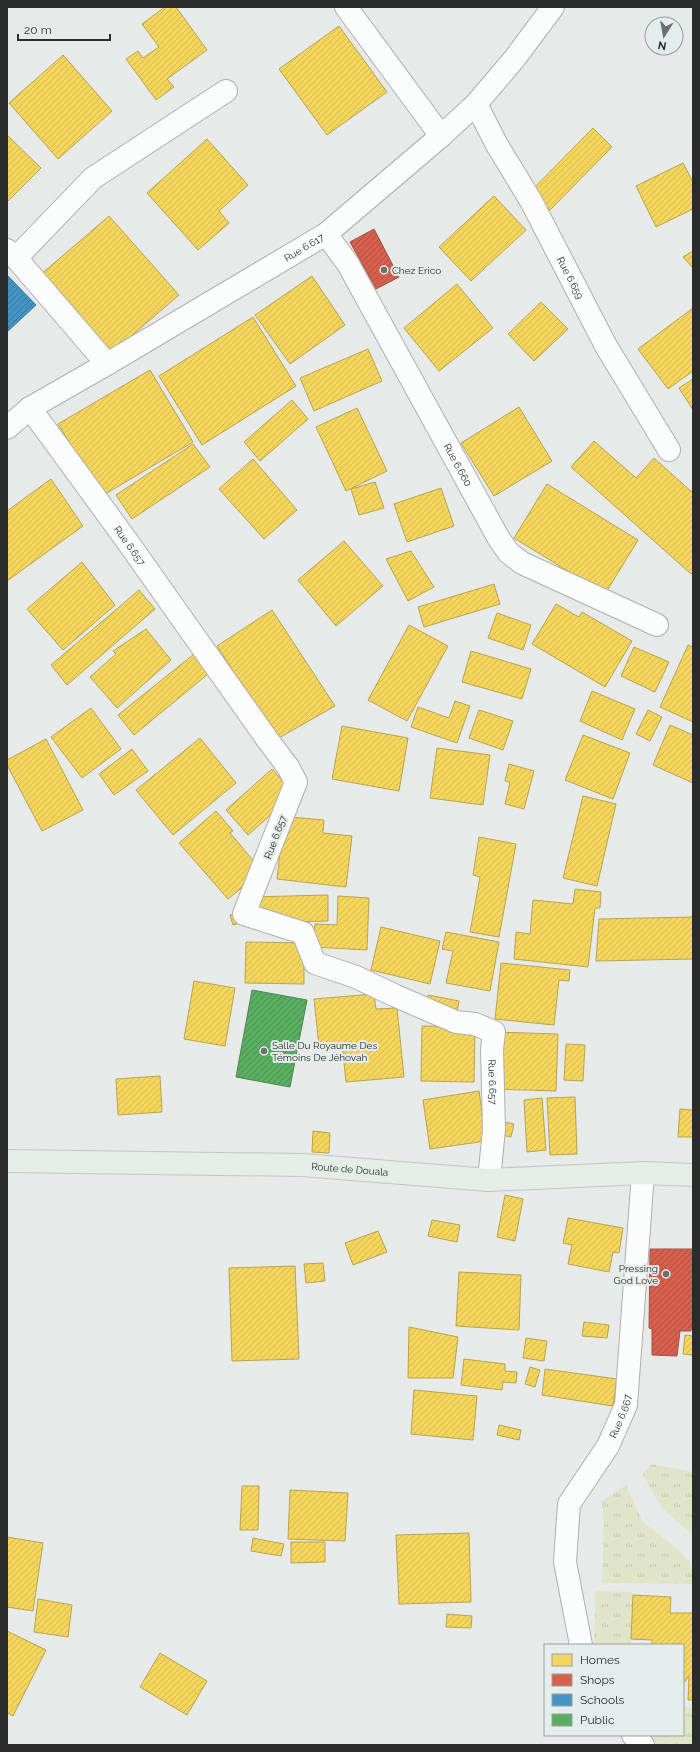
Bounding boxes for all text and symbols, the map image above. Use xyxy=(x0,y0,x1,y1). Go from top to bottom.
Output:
scale bar xyxy=(18,16,110,42)
north arrow xyxy=(644,16,684,56)
text: 20 m xyxy=(24,23,52,37)
text: N xyxy=(657,38,668,53)
street label: Rue 6.617 xyxy=(282,231,326,264)
street label: Rue 6.659 xyxy=(555,255,586,301)
marker: Chez Erico xyxy=(379,265,389,275)
place label: Chez Erico xyxy=(392,265,441,276)
street label: Rue 6.660 xyxy=(442,442,474,488)
street label: Rue 6.657 xyxy=(112,524,148,568)
street label: Rue 6.657 xyxy=(262,813,289,860)
place label: Salle Du Royaume Des Témoins De Jéhovah xyxy=(272,1040,377,1063)
marker: Salle Du Royaume Des Témoins De Jéhovah xyxy=(259,1046,269,1056)
street label: Rue 6.657 xyxy=(486,1059,498,1105)
street label: Route de Douala xyxy=(311,1161,389,1178)
place label: Pressing God Love xyxy=(614,1263,658,1286)
marker: Pressing God Love xyxy=(661,1269,671,1279)
street label: Rue 6.667 xyxy=(607,1393,633,1440)
legend xyxy=(544,1644,684,1736)
text: Homes xyxy=(580,1653,620,1667)
text: Shops xyxy=(580,1673,615,1687)
text: Schools xyxy=(580,1693,624,1707)
text: Public xyxy=(580,1713,615,1727)

